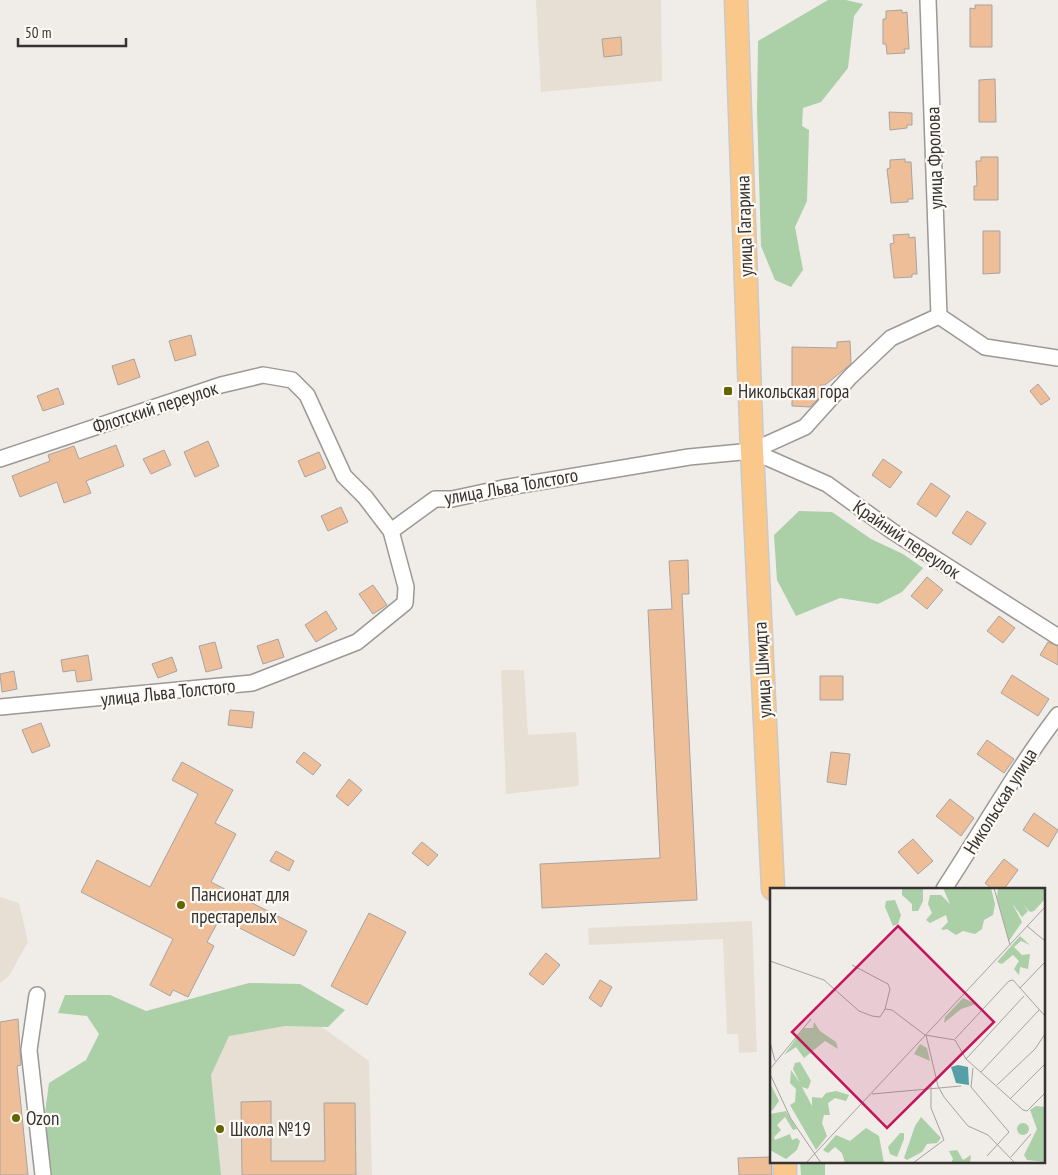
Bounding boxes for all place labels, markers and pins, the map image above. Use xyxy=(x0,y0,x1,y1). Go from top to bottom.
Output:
place label: Никольская гора xyxy=(738,379,849,403)
marker: Никольская гора xyxy=(722,385,734,397)
place label: Пансионат для престарелых xyxy=(191,882,289,928)
marker: Пансионат для престарелых xyxy=(175,899,187,911)
place label: Ozon xyxy=(26,1106,59,1130)
marker: Ozon xyxy=(10,1112,22,1124)
place label: Школа №19 xyxy=(230,1117,311,1141)
marker: Школа №19 xyxy=(214,1123,226,1135)

